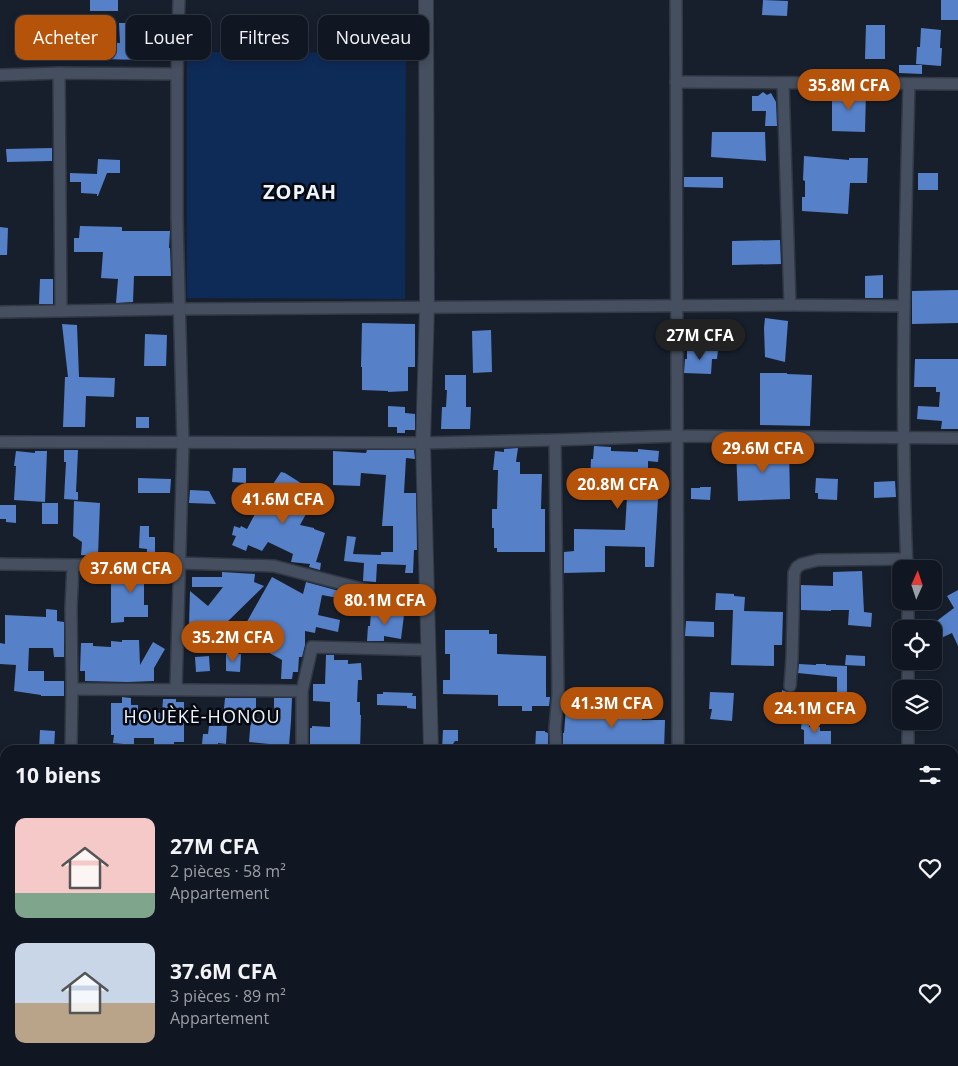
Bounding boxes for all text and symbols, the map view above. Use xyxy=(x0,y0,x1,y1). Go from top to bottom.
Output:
chip: Acheter xyxy=(15,15,116,60)
chip: Louer xyxy=(126,15,211,60)
chip: Filtres xyxy=(221,15,308,60)
chip: Nouveau xyxy=(318,15,429,60)
pin: 35.8M CFA xyxy=(792,68,906,111)
text: 35.8M CFA xyxy=(808,74,890,96)
district label: ZOPAH xyxy=(263,178,337,205)
pin: 27M CFA xyxy=(654,318,746,361)
text: 27M CFA xyxy=(666,324,734,346)
pin: 29.6M CFA xyxy=(706,432,820,474)
text: 29.6M CFA xyxy=(722,437,804,459)
pin: 20.8M CFA xyxy=(561,468,675,510)
text: 20.8M CFA xyxy=(577,473,659,495)
pin: 41.6M CFA xyxy=(226,482,340,525)
text: 41.6M CFA xyxy=(242,488,324,510)
pin: 37.6M CFA xyxy=(74,552,188,594)
text: 37.6M CFA xyxy=(90,557,172,579)
north arrow xyxy=(892,560,942,610)
map controls xyxy=(892,560,942,730)
pin: 80.1M CFA xyxy=(328,584,442,626)
text: 80.1M CFA xyxy=(344,589,426,611)
pin: 35.2M CFA xyxy=(176,620,290,663)
button: locate xyxy=(892,620,942,670)
text: 35.2M CFA xyxy=(192,626,274,648)
button: layers xyxy=(892,680,942,730)
pin: 41.3M CFA xyxy=(555,686,669,729)
text: 41.3M CFA xyxy=(571,692,653,714)
pin: 24.1M CFA xyxy=(758,692,872,734)
text: 24.1M CFA xyxy=(774,697,856,719)
district label: HOUÈKÈ-HONOU xyxy=(123,704,281,728)
text: 10 biens xyxy=(15,761,101,789)
icon: filters xyxy=(916,761,944,789)
text: 27M CFA xyxy=(170,832,259,860)
icon: home xyxy=(55,838,115,898)
icon: heart xyxy=(916,854,944,882)
text: 2 pièces · 58 m² xyxy=(170,860,286,882)
text: Appartement xyxy=(170,882,269,904)
text: 37.6M CFA xyxy=(170,957,277,985)
icon: home xyxy=(55,963,115,1023)
icon: heart xyxy=(916,979,944,1007)
text: 3 pièces · 89 m² xyxy=(170,985,286,1007)
text: Appartement xyxy=(170,1007,269,1029)

